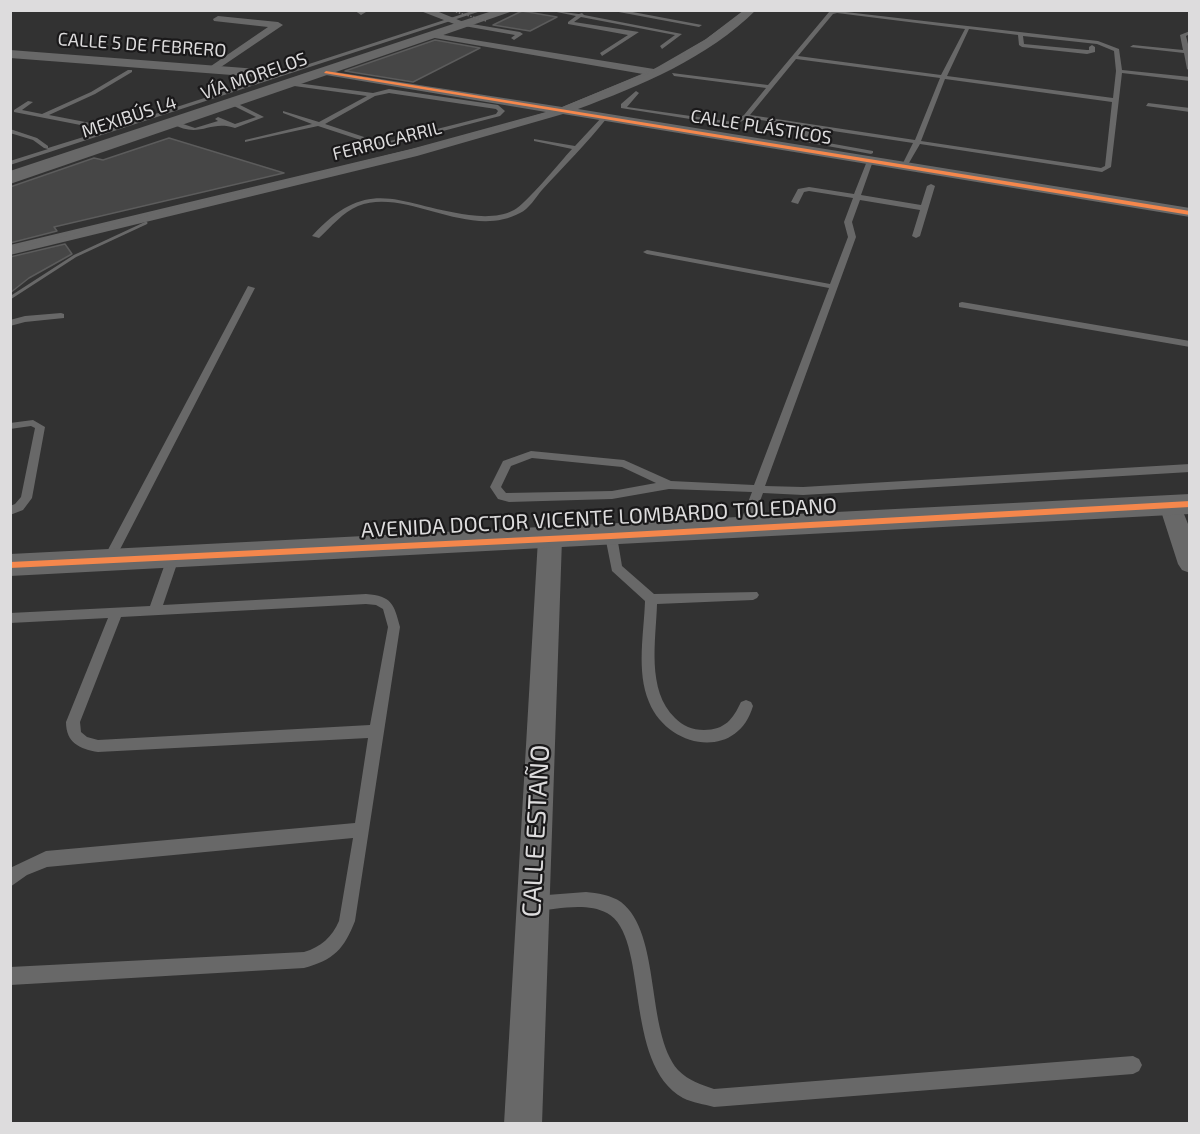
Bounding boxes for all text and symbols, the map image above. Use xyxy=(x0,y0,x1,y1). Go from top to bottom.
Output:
street label: CALLE 5 DE FEBRERO xyxy=(57,28,227,62)
street label: VÍA MORELOS xyxy=(198,48,310,104)
street label: MEXIBÚS L4 xyxy=(79,92,179,142)
street label: CALLE PLÁSTICOS xyxy=(689,105,833,149)
street label: FERROCARRIL xyxy=(330,117,444,165)
street label: AVENIDA DOCTOR VICENTE LOMBARDO TOLEDANO xyxy=(360,493,838,543)
street label: CALLE ESTAÑO xyxy=(516,744,556,918)

